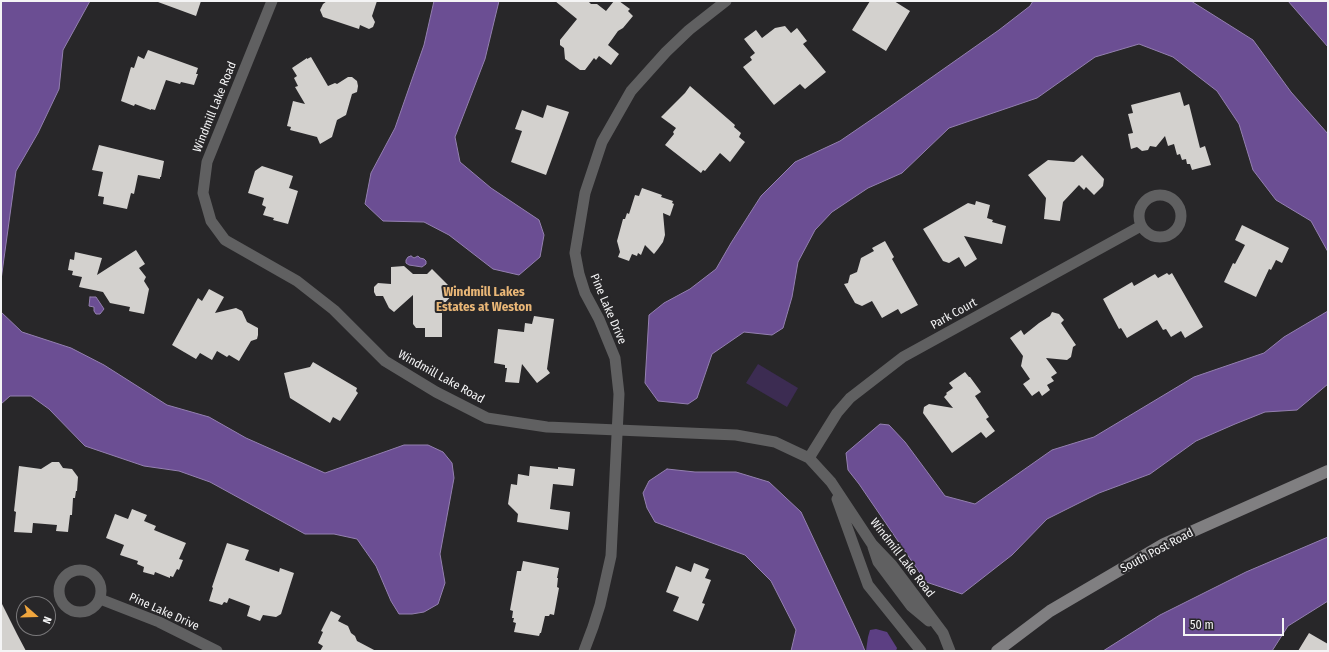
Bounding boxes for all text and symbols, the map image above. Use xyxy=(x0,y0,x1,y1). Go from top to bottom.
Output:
street label: Windmill Lake Road xyxy=(190,60,240,154)
street label: Pine Lake Drive xyxy=(587,272,629,346)
district label: Windmill Lakes Estates at Weston xyxy=(436,284,532,315)
street label: Park Court xyxy=(928,295,980,333)
street label: Windmill Lake Road xyxy=(395,347,487,407)
street label: Windmill Lake Road xyxy=(867,516,937,600)
street label: South Post Road xyxy=(1118,526,1196,576)
street label: Pine Lake Drive xyxy=(127,590,201,634)
north arrow xyxy=(16,596,56,636)
scale bar xyxy=(1185,610,1286,636)
text: N xyxy=(40,615,54,625)
text: 50 m xyxy=(1190,618,1214,632)

